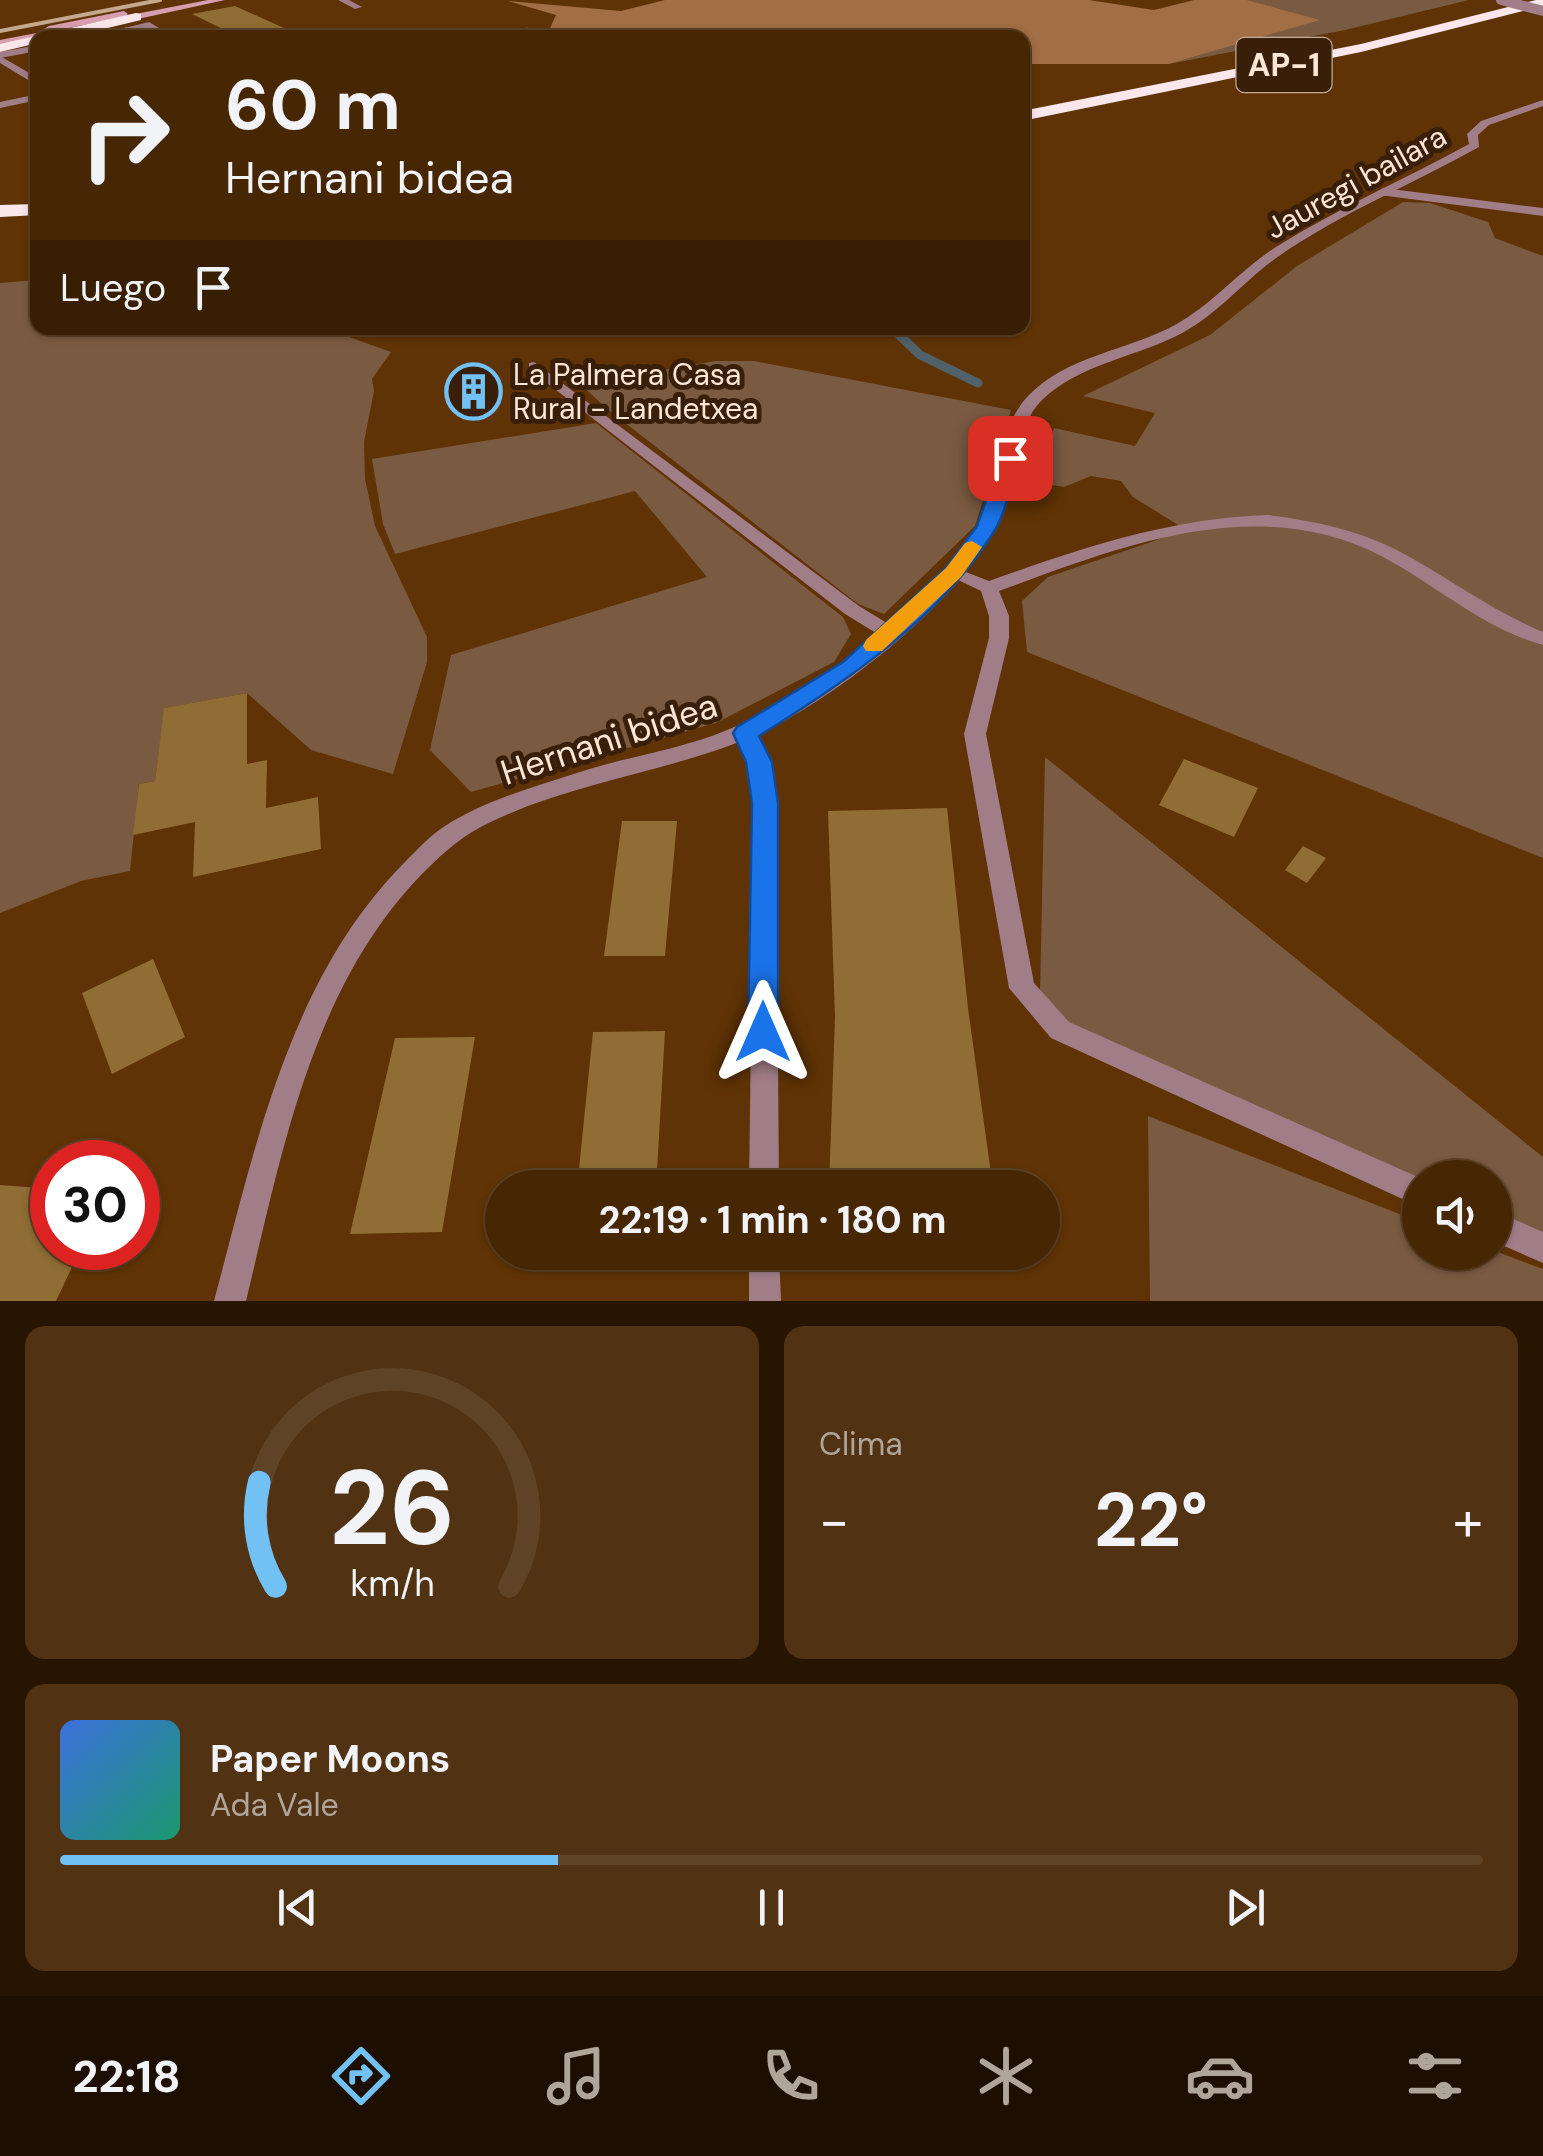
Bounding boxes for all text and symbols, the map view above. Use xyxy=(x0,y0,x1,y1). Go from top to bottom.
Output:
road number: AP-1 xyxy=(1236,38,1332,92)
text: 60 m xyxy=(225,60,401,151)
icon: right xyxy=(60,70,190,200)
street label: Jauregi bailara xyxy=(1259,116,1453,248)
text: Hernani bidea xyxy=(225,148,514,207)
icon: arrive xyxy=(186,260,241,315)
text: Luego xyxy=(60,263,166,313)
place label: La Palmera Casa Rural - Landetxea xyxy=(513,355,758,428)
building icon: La Palmera Casa Rural - Landetxea xyxy=(444,361,504,421)
pin xyxy=(968,416,1053,501)
icon: arrive xyxy=(983,431,1038,486)
street label: Hernani bidea xyxy=(495,682,723,796)
position arrow xyxy=(711,980,815,1084)
speed limit sign: 30 xyxy=(30,1140,160,1270)
map controls xyxy=(1402,1160,1512,1270)
button: sound xyxy=(1402,1160,1512,1270)
text: 22:19 · 1 min · 180 m xyxy=(598,1195,947,1245)
text: Clima xyxy=(819,1423,903,1465)
text: 26 xyxy=(329,1441,455,1576)
text: 22° xyxy=(1094,1472,1208,1569)
text: − xyxy=(819,1485,849,1557)
text: + xyxy=(1453,1485,1483,1557)
text: km/h xyxy=(350,1561,434,1607)
text: Paper Moons xyxy=(210,1734,450,1784)
text: Ada Vale xyxy=(210,1784,339,1826)
icon: previous xyxy=(270,1880,325,1935)
icon: pause xyxy=(744,1880,799,1935)
icon: next xyxy=(1218,1880,1273,1935)
icon: directions xyxy=(326,2041,396,2111)
icon: music xyxy=(541,2041,611,2111)
icon: phone xyxy=(756,2041,826,2111)
icon: climate xyxy=(971,2041,1041,2111)
icon: car xyxy=(1185,2041,1255,2111)
icon: filters xyxy=(1400,2041,1470,2111)
text: 22:18 xyxy=(72,2047,181,2106)

